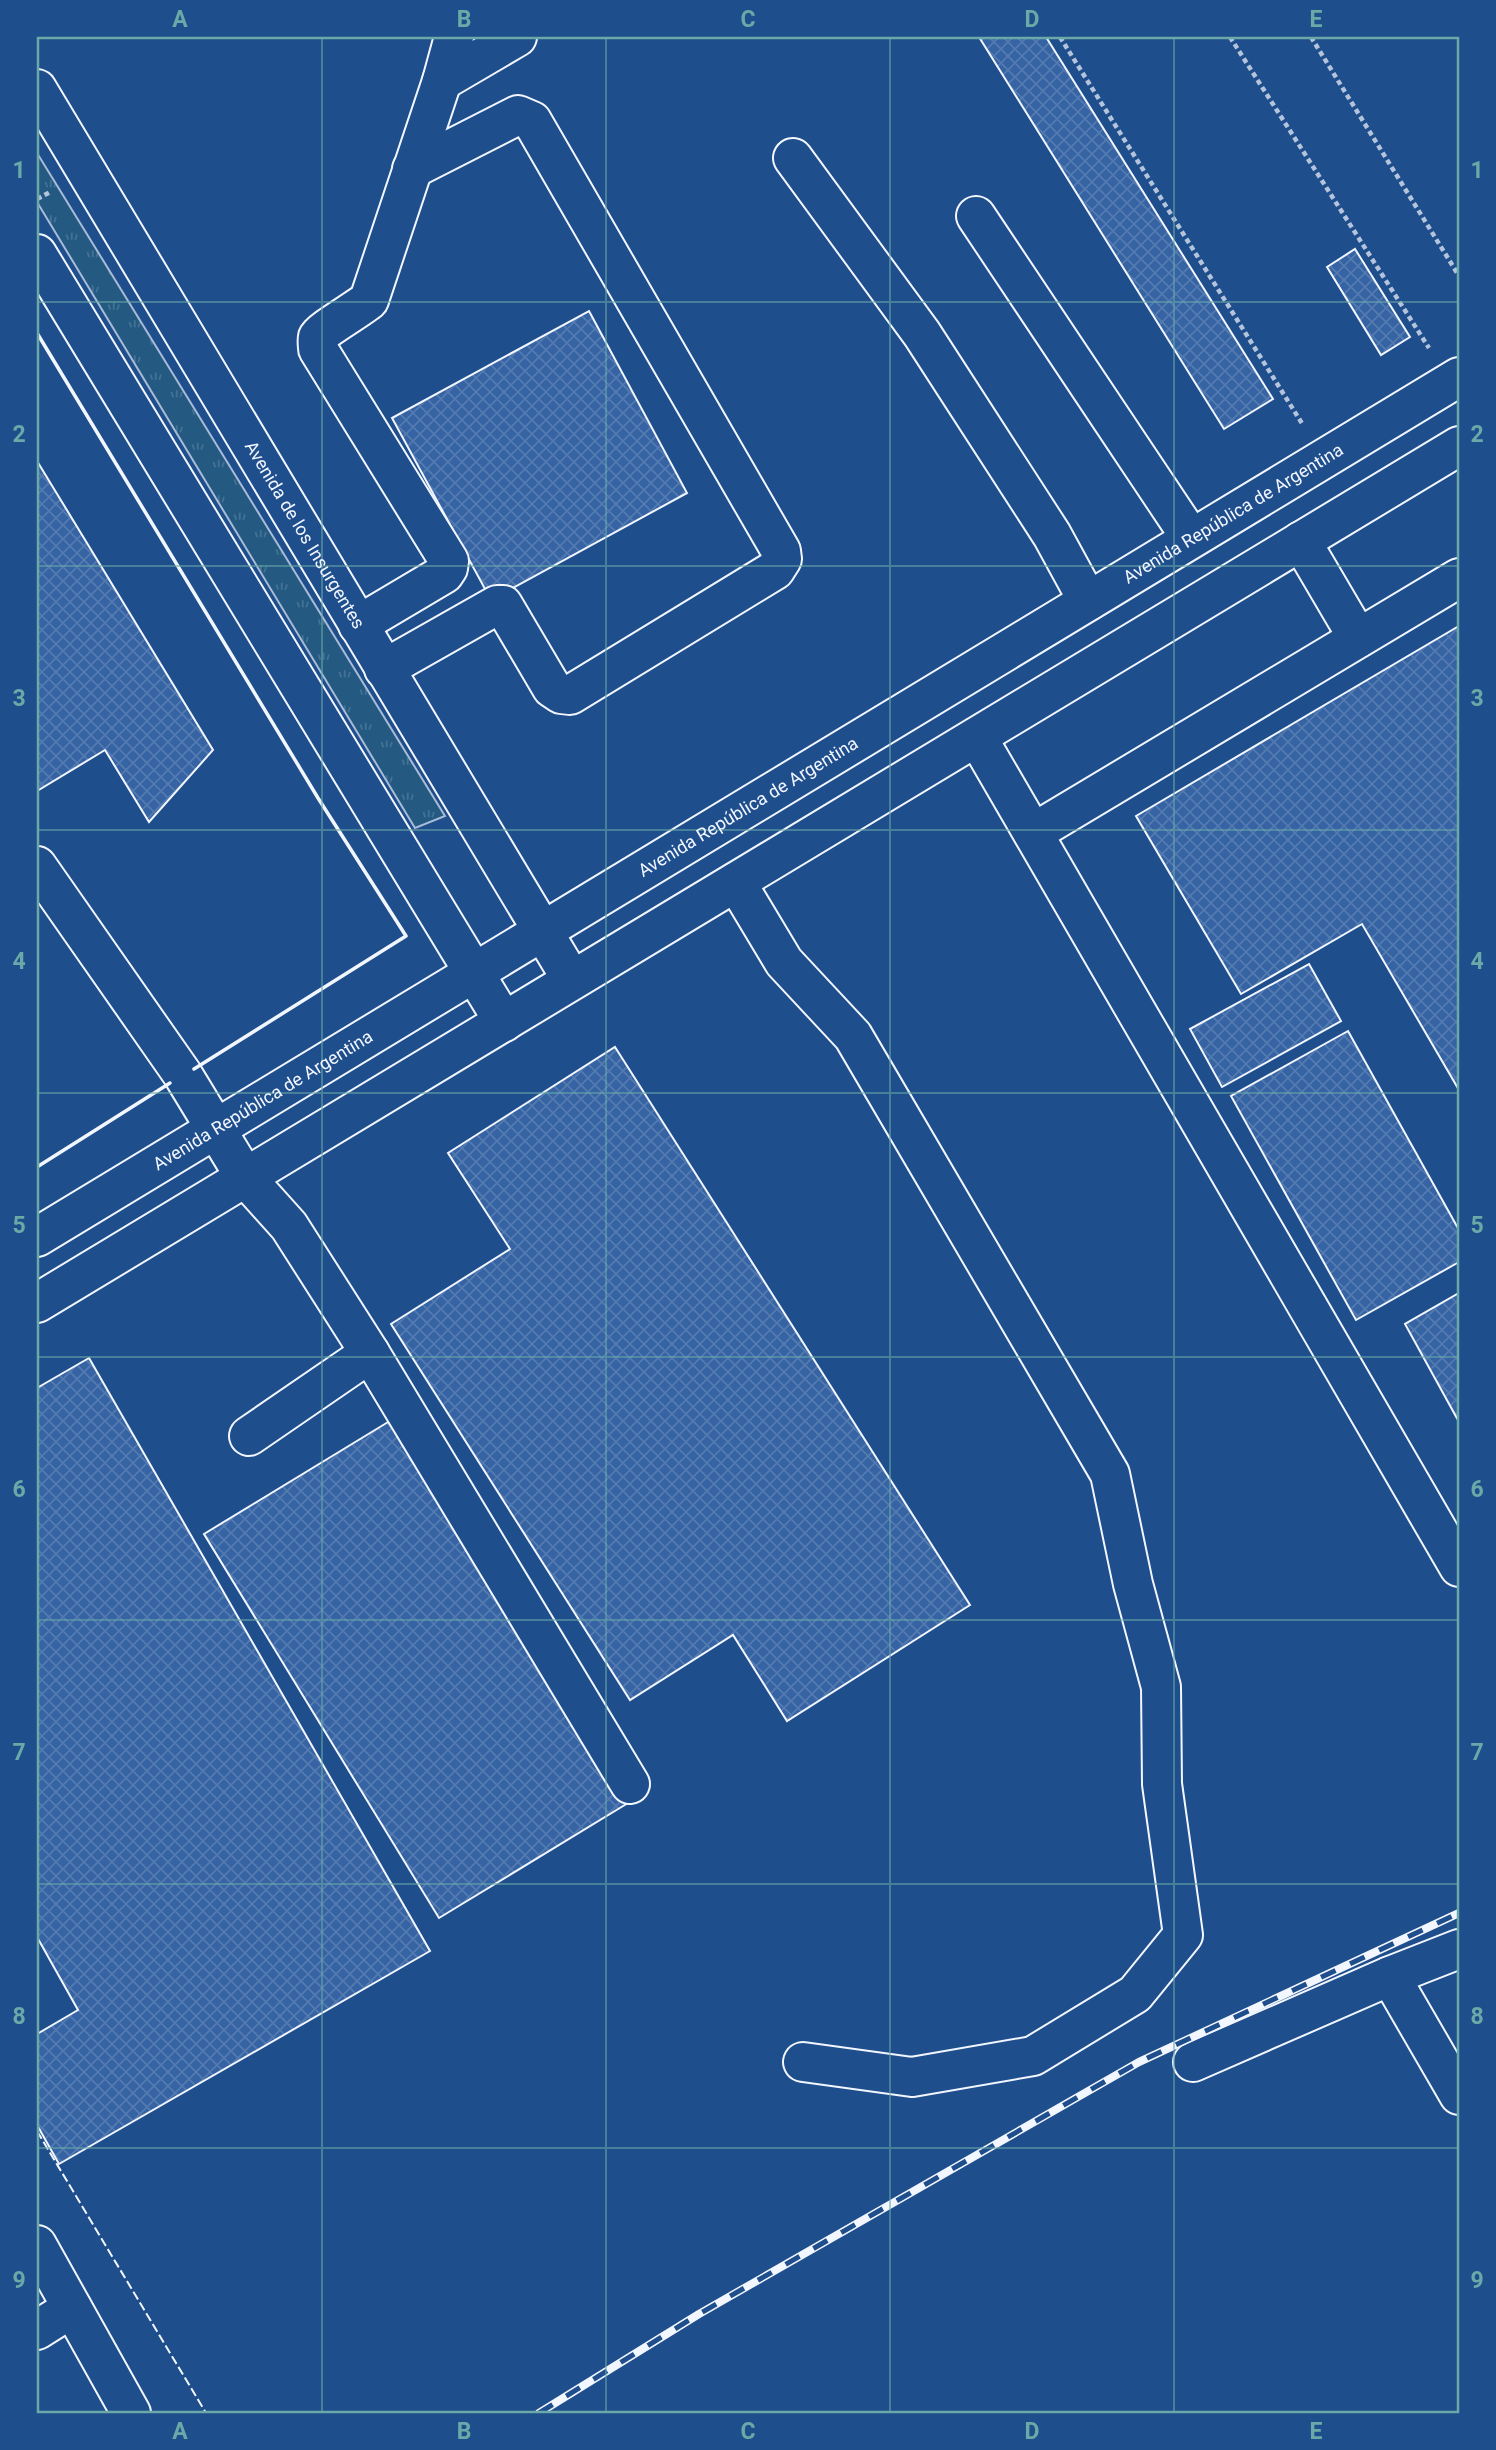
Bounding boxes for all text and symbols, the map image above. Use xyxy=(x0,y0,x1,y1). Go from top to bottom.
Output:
text: A xyxy=(172,6,188,33)
text: B xyxy=(457,6,471,33)
text: C xyxy=(740,6,756,33)
text: D xyxy=(1025,6,1039,33)
text: E xyxy=(1310,6,1323,33)
text: 1 xyxy=(12,157,26,184)
text: 1 xyxy=(1470,157,1484,184)
text: 2 xyxy=(12,421,26,448)
text: 2 xyxy=(1470,421,1484,448)
street label: Avenida de los Insurgentes xyxy=(241,437,370,632)
street label: Avenida República de Argentina xyxy=(1119,439,1347,588)
text: 3 xyxy=(12,685,26,712)
text: 3 xyxy=(1470,685,1484,712)
street label: Avenida República de Argentina xyxy=(634,732,861,881)
text: 4 xyxy=(12,948,26,975)
text: 4 xyxy=(1470,948,1484,975)
street label: Avenida República de Argentina xyxy=(149,1026,376,1174)
text: 5 xyxy=(12,1212,26,1239)
text: 5 xyxy=(1470,1212,1484,1239)
text: 6 xyxy=(12,1476,26,1503)
text: 6 xyxy=(1470,1476,1484,1503)
text: 7 xyxy=(12,1739,26,1766)
text: 7 xyxy=(1470,1739,1484,1766)
text: 8 xyxy=(12,2003,26,2030)
text: 8 xyxy=(1470,2003,1484,2030)
text: 9 xyxy=(12,2267,26,2294)
text: 9 xyxy=(1470,2267,1484,2294)
text: A xyxy=(172,2418,188,2445)
text: B xyxy=(457,2418,471,2445)
text: C xyxy=(740,2418,756,2445)
text: D xyxy=(1025,2418,1039,2445)
text: E xyxy=(1310,2418,1323,2445)

